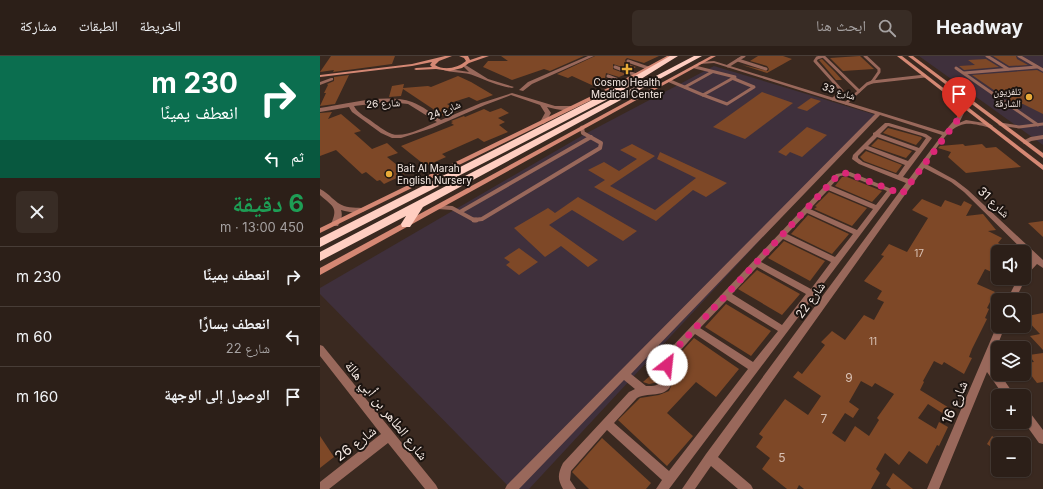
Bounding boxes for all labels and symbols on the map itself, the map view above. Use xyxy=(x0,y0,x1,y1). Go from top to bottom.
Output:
marker: Cosmo Health Medical Center xyxy=(621,63,633,75)
place label: Cosmo Health Medical Center xyxy=(591,76,663,100)
pin xyxy=(942,77,976,118)
street label: شارع 33 xyxy=(821,80,858,103)
place label: تلفزيون الشارقة xyxy=(993,85,1021,109)
marker: تلفزيون الشارقة xyxy=(1024,92,1034,102)
street label: شارع 26 xyxy=(366,96,401,111)
street label: شارع 24 xyxy=(426,98,463,123)
place label: Bait Al Marah English Nursery xyxy=(397,162,472,186)
marker: Bait Al Marah English Nursery xyxy=(384,169,394,179)
street label: شارع 31 xyxy=(974,183,1013,222)
house number: 17 xyxy=(914,247,924,259)
street label: شارع 22 xyxy=(792,279,829,322)
house number: 11 xyxy=(869,335,877,347)
position arrow xyxy=(646,344,688,386)
street label: شارع الطاهر بن أبي هالة xyxy=(339,357,432,465)
house number: 9 xyxy=(845,370,853,385)
street label: شارع 16 xyxy=(937,378,972,427)
house number: 7 xyxy=(821,411,828,426)
street label: شارع 26 xyxy=(331,422,380,466)
house number: 5 xyxy=(778,450,786,465)

